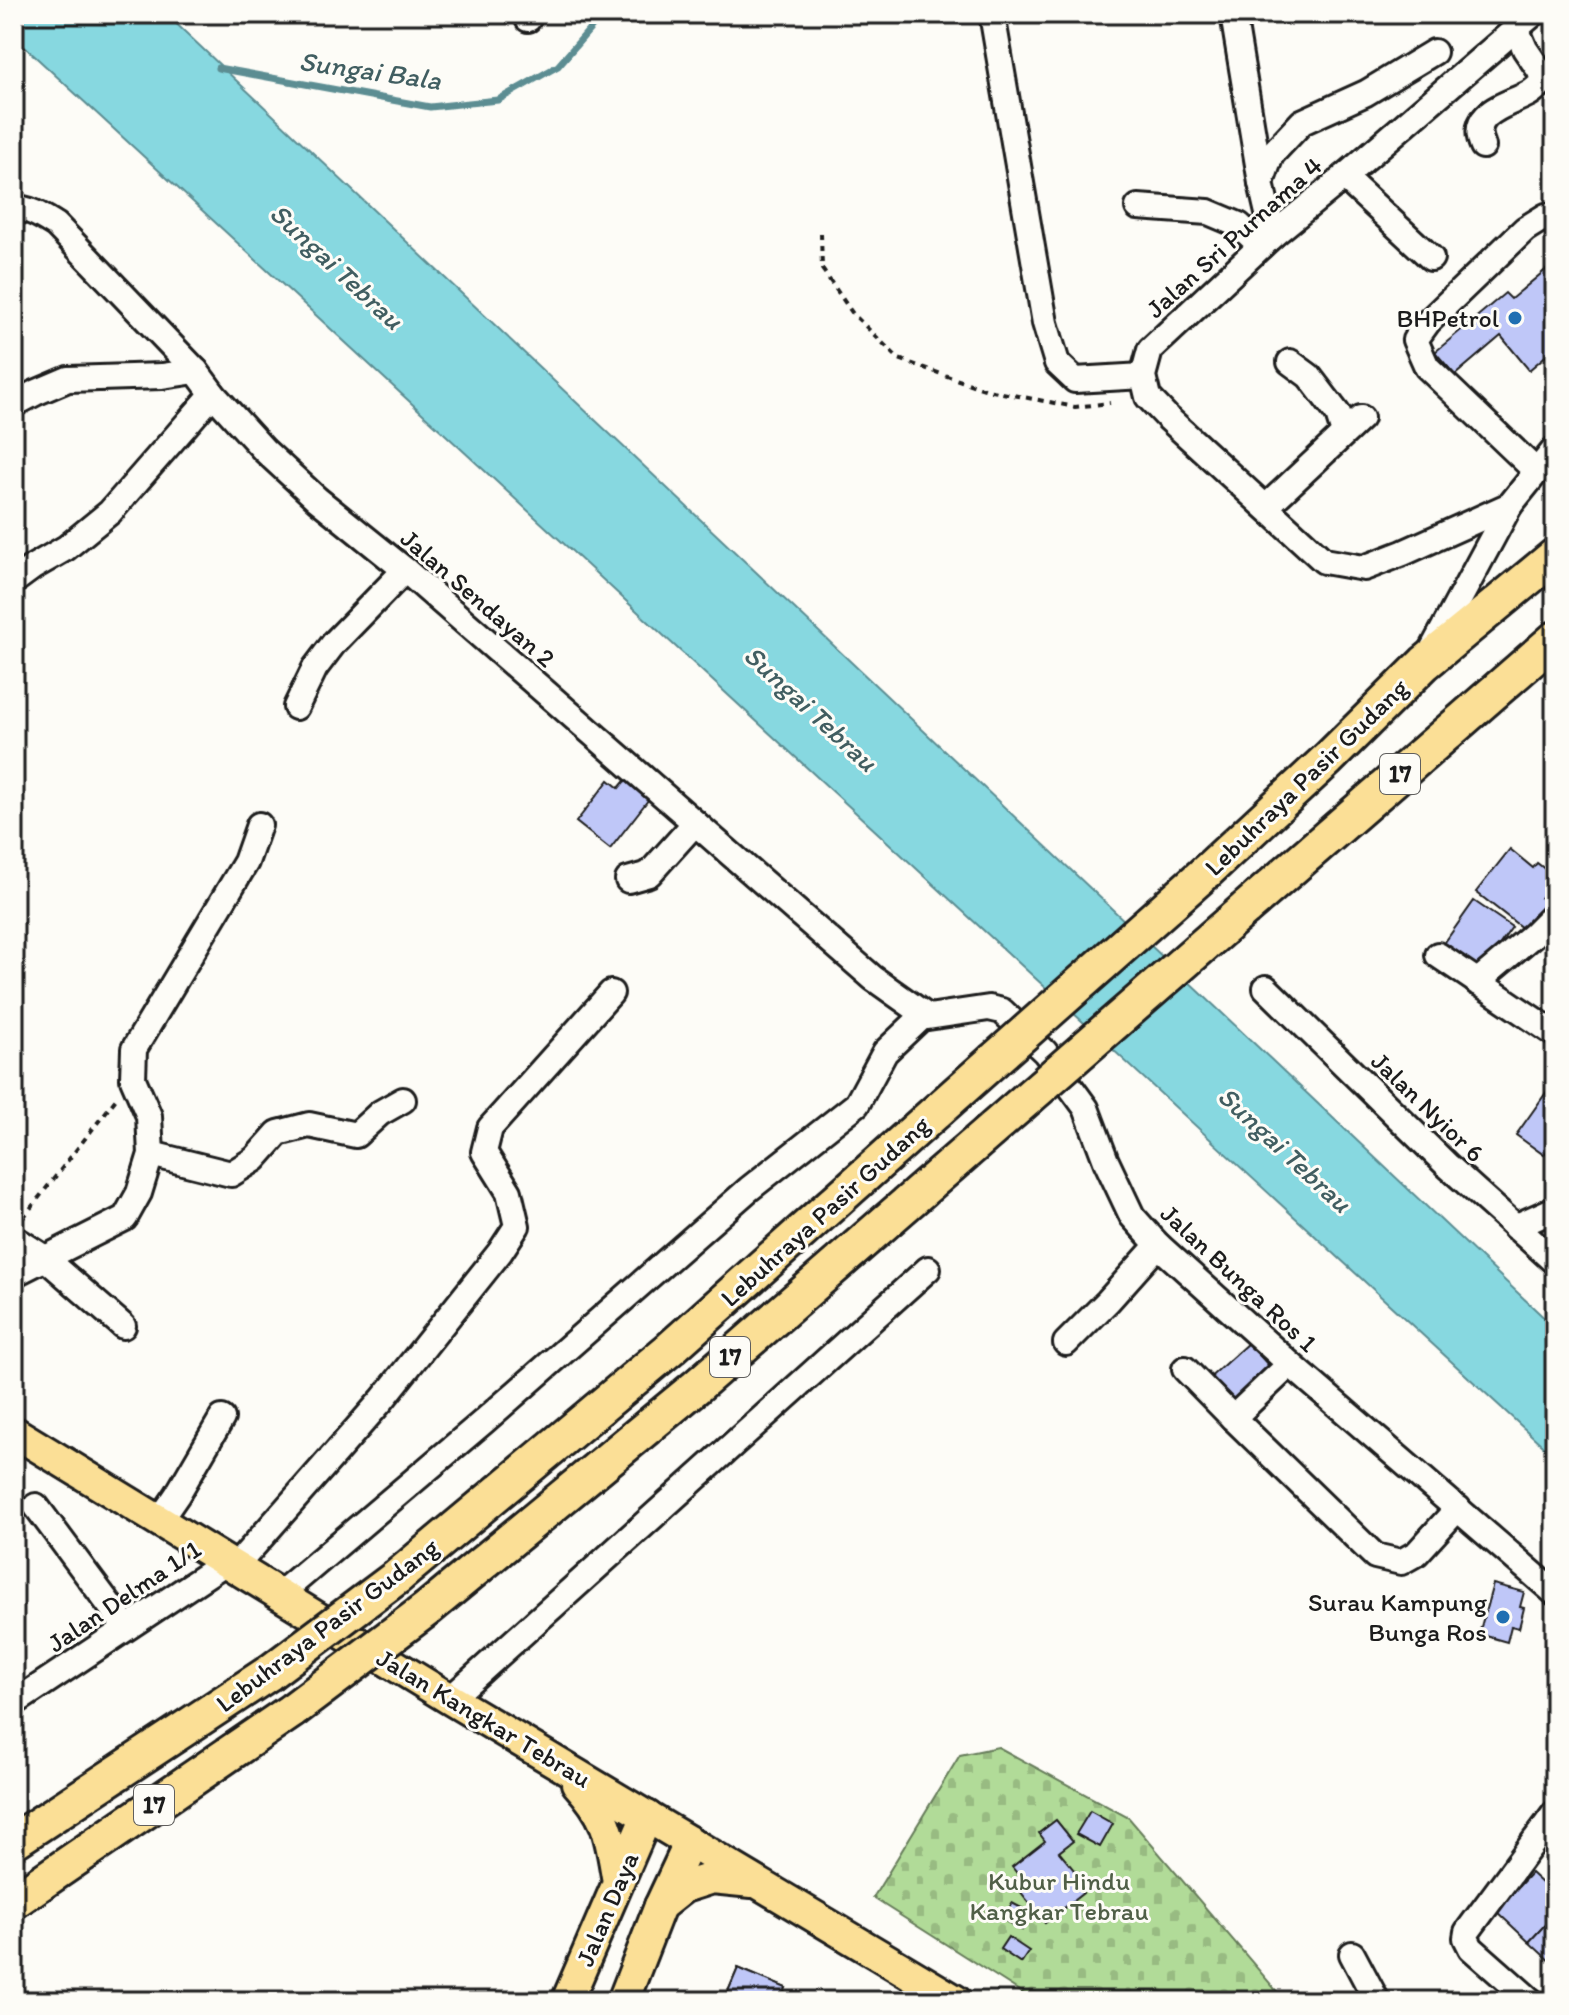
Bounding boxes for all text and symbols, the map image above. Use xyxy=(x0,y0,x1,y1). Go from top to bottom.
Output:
water label: Sungai Bala xyxy=(297,43,444,97)
street label: Jalan Sri Purnama 4 xyxy=(1139,149,1329,325)
water label: Sungai Tebrau xyxy=(263,196,411,337)
place label: BHPetrol xyxy=(1396,302,1499,334)
marker: BHPetrol xyxy=(1506,309,1524,327)
street label: Jalan Sendayan 2 xyxy=(394,522,562,674)
water label: Sungai Tebrau xyxy=(737,638,885,779)
street label: Lebuhraya Pasir Gudang xyxy=(1198,671,1415,882)
road number: 17 xyxy=(1380,754,1420,794)
street label: Jalan Nyior 6 xyxy=(1365,1045,1491,1169)
water label: Sungai Tebrau xyxy=(1211,1079,1359,1220)
street label: Lebuhraya Pasir Gudang xyxy=(714,1108,937,1313)
street label: Jalan Bunga Ros 1 xyxy=(1154,1197,1324,1359)
road number: 17 xyxy=(710,1337,750,1377)
street label: Lebuhraya Pasir Gudang xyxy=(209,1530,445,1719)
street label: Jalan Delma 1/1 xyxy=(41,1533,207,1659)
place label: Surau Kampung Bunga Ros xyxy=(1308,1586,1488,1648)
marker: Surau Kampung Bunga Ros xyxy=(1494,1608,1512,1626)
street label: Jalan Kangkar Tebrau xyxy=(371,1641,597,1795)
road number: 17 xyxy=(134,1785,174,1825)
street label: Jalan Daya xyxy=(569,1846,646,1971)
park label: Kubur Hindu Kangkar Tebrau xyxy=(969,1865,1149,1927)

